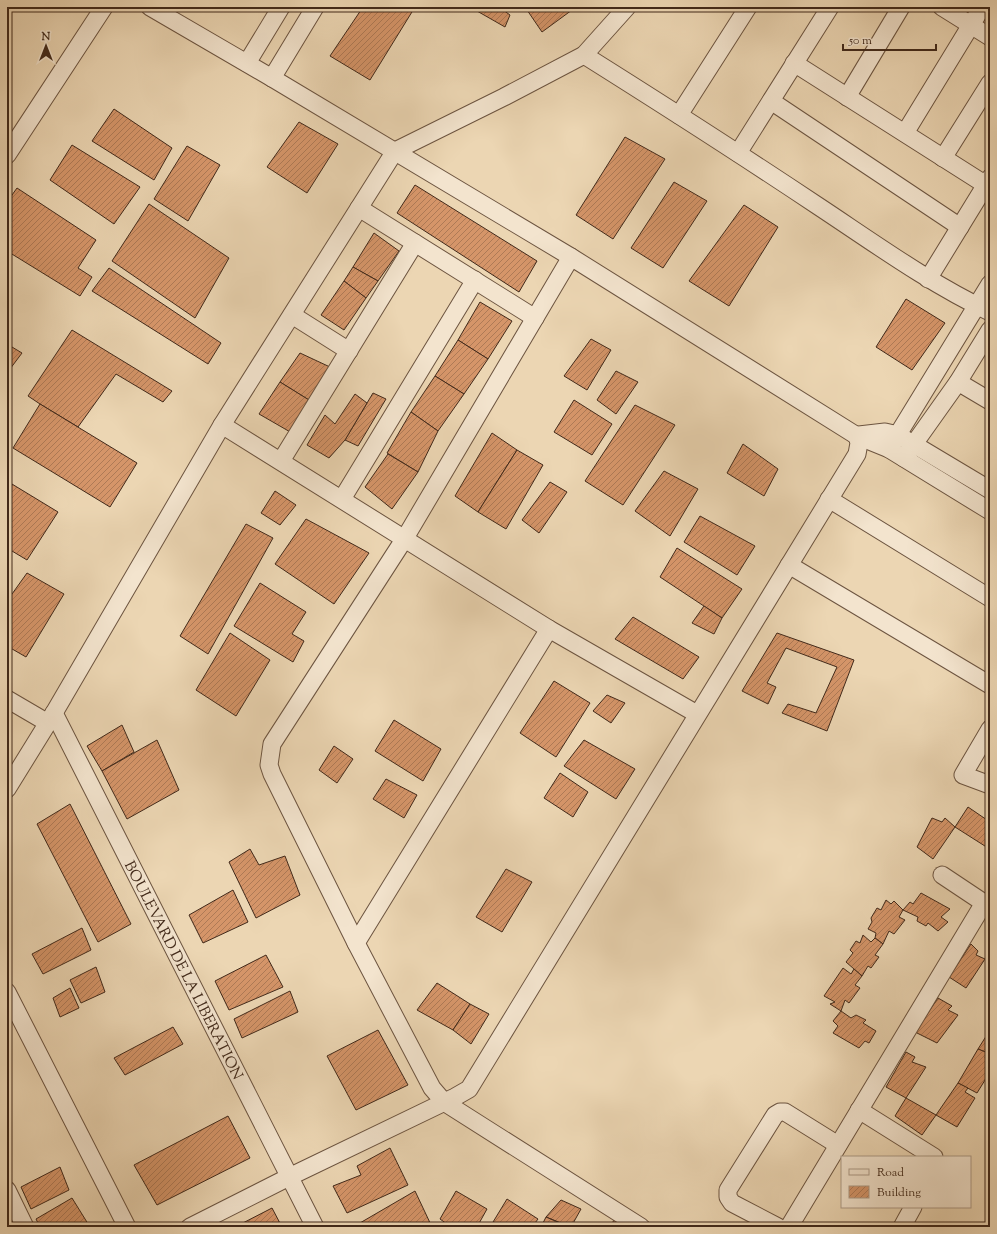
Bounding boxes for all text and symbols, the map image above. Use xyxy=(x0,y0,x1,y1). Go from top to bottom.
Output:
north arrow xyxy=(26,26,66,66)
scale bar xyxy=(843,26,936,52)
text: N xyxy=(41,29,51,45)
text: 50 m xyxy=(848,32,872,50)
street label: BOULEVARD DE LA LIBERATION xyxy=(118,858,247,1084)
legend xyxy=(841,1156,971,1208)
text: Road xyxy=(877,1164,904,1182)
text: Building xyxy=(877,1184,921,1202)

